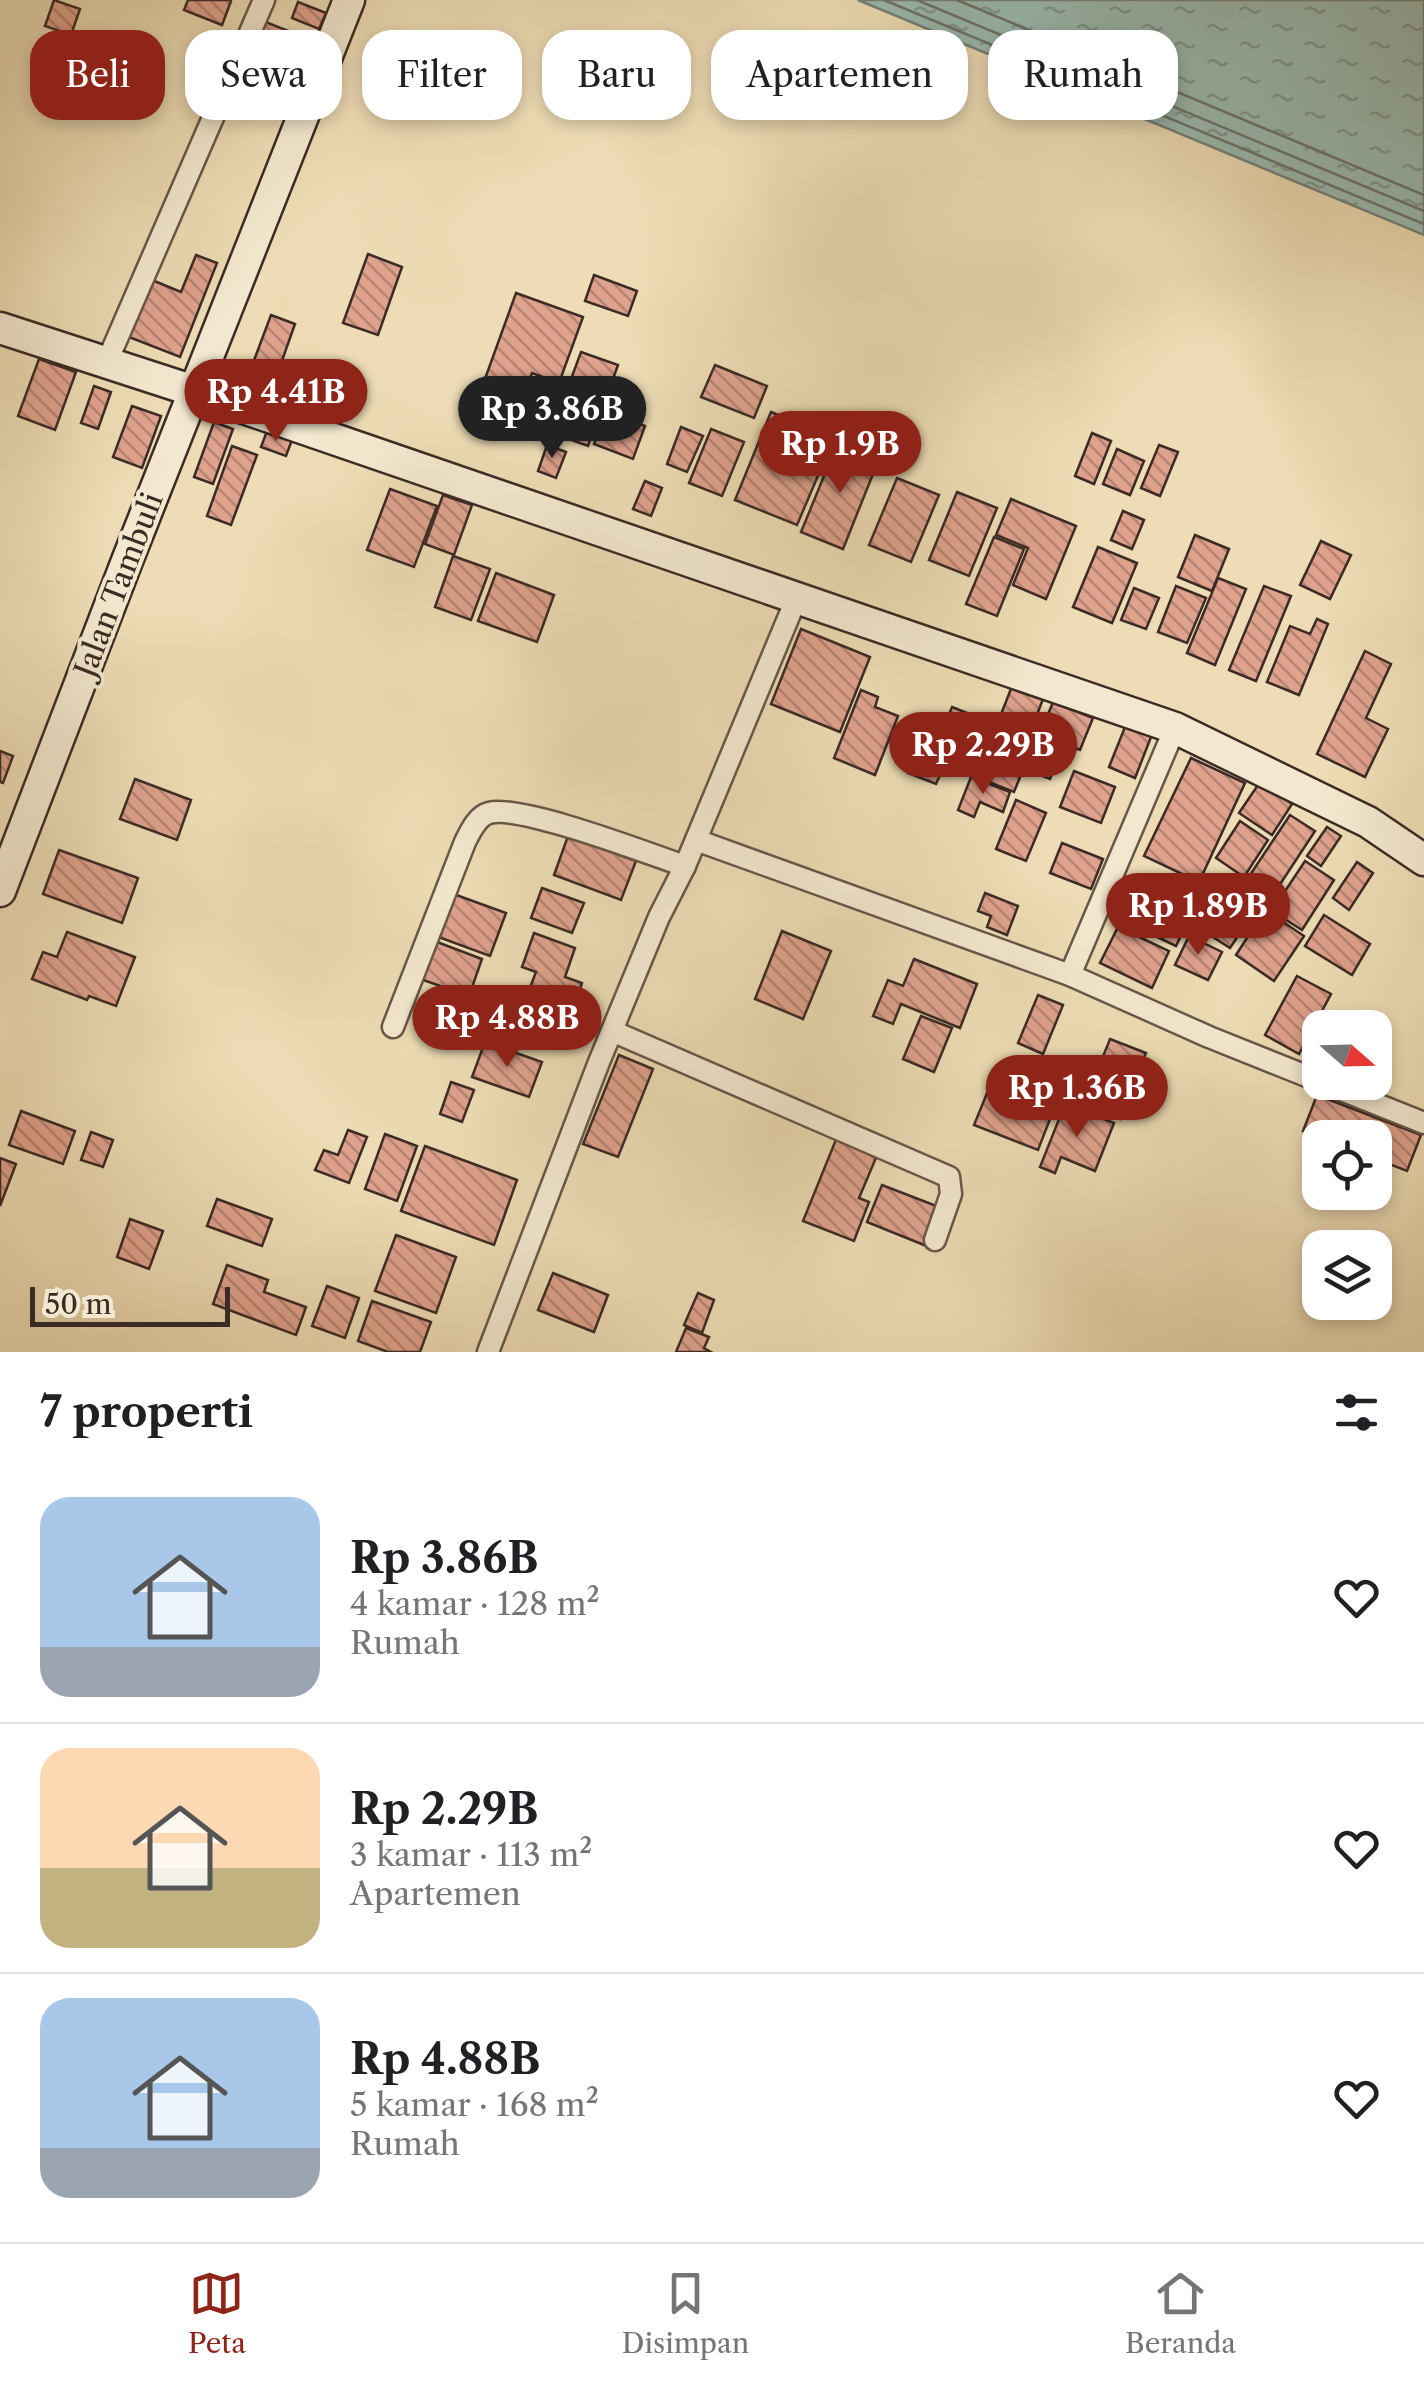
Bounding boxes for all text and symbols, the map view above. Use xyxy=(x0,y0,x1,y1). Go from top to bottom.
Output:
chip: Beli xyxy=(30,30,165,120)
chip: Sewa xyxy=(185,30,342,120)
chip: Filter xyxy=(362,30,522,120)
chip: Baru xyxy=(542,30,691,120)
chip: Apartemen xyxy=(711,30,968,120)
chip: Rumah xyxy=(988,30,1178,120)
pin: Rp 4.41B xyxy=(173,359,379,444)
text: Rp 4.41B xyxy=(206,372,346,411)
pin: Rp 3.86B xyxy=(449,376,655,461)
text: Rp 3.86B xyxy=(480,389,624,428)
pin: Rp 1.9B xyxy=(748,411,932,496)
text: Rp 1.9B xyxy=(780,424,900,463)
street label: Jalan Tambuli xyxy=(65,487,171,686)
pin: Rp 2.29B xyxy=(880,712,1086,797)
text: Rp 2.29B xyxy=(911,725,1055,764)
pin: Rp 1.89B xyxy=(1095,873,1301,958)
text: Rp 1.89B xyxy=(1128,886,1268,925)
pin: Rp 4.88B xyxy=(404,985,610,1070)
text: Rp 4.88B xyxy=(434,998,580,1037)
north arrow xyxy=(1302,1010,1392,1100)
map controls xyxy=(1302,1010,1392,1320)
pin: Rp 1.36B xyxy=(974,1055,1180,1140)
text: Rp 1.36B xyxy=(1008,1068,1146,1107)
button: locate xyxy=(1302,1120,1392,1210)
button: layers xyxy=(1302,1230,1392,1320)
scale bar xyxy=(30,1282,230,1326)
text: 50 m xyxy=(45,1287,112,1321)
icon: filters xyxy=(1329,1385,1384,1440)
text: 7 properti xyxy=(40,1386,253,1438)
text: Rp 3.86B xyxy=(350,1532,539,1584)
icon: home xyxy=(120,1537,240,1657)
icon: heart xyxy=(1329,1570,1384,1625)
text: 4 kamar · 128 m² xyxy=(350,1584,600,1623)
text: Rumah xyxy=(350,1623,460,1662)
text: Rp 2.29B xyxy=(350,1783,539,1835)
icon: home xyxy=(120,1788,240,1908)
icon: heart xyxy=(1329,1821,1384,1876)
text: 3 kamar · 113 m² xyxy=(350,1835,592,1874)
text: Apartemen xyxy=(350,1874,521,1913)
text: Rp 4.88B xyxy=(350,2033,540,2085)
icon: home xyxy=(120,2038,240,2158)
icon: heart xyxy=(1329,2071,1384,2126)
text: 5 kamar · 168 m² xyxy=(350,2085,599,2124)
text: Rumah xyxy=(350,2124,460,2163)
tab: Peta xyxy=(188,2266,246,2360)
tab: Disimpan xyxy=(622,2266,749,2360)
tab: Beranda xyxy=(1125,2266,1236,2360)

